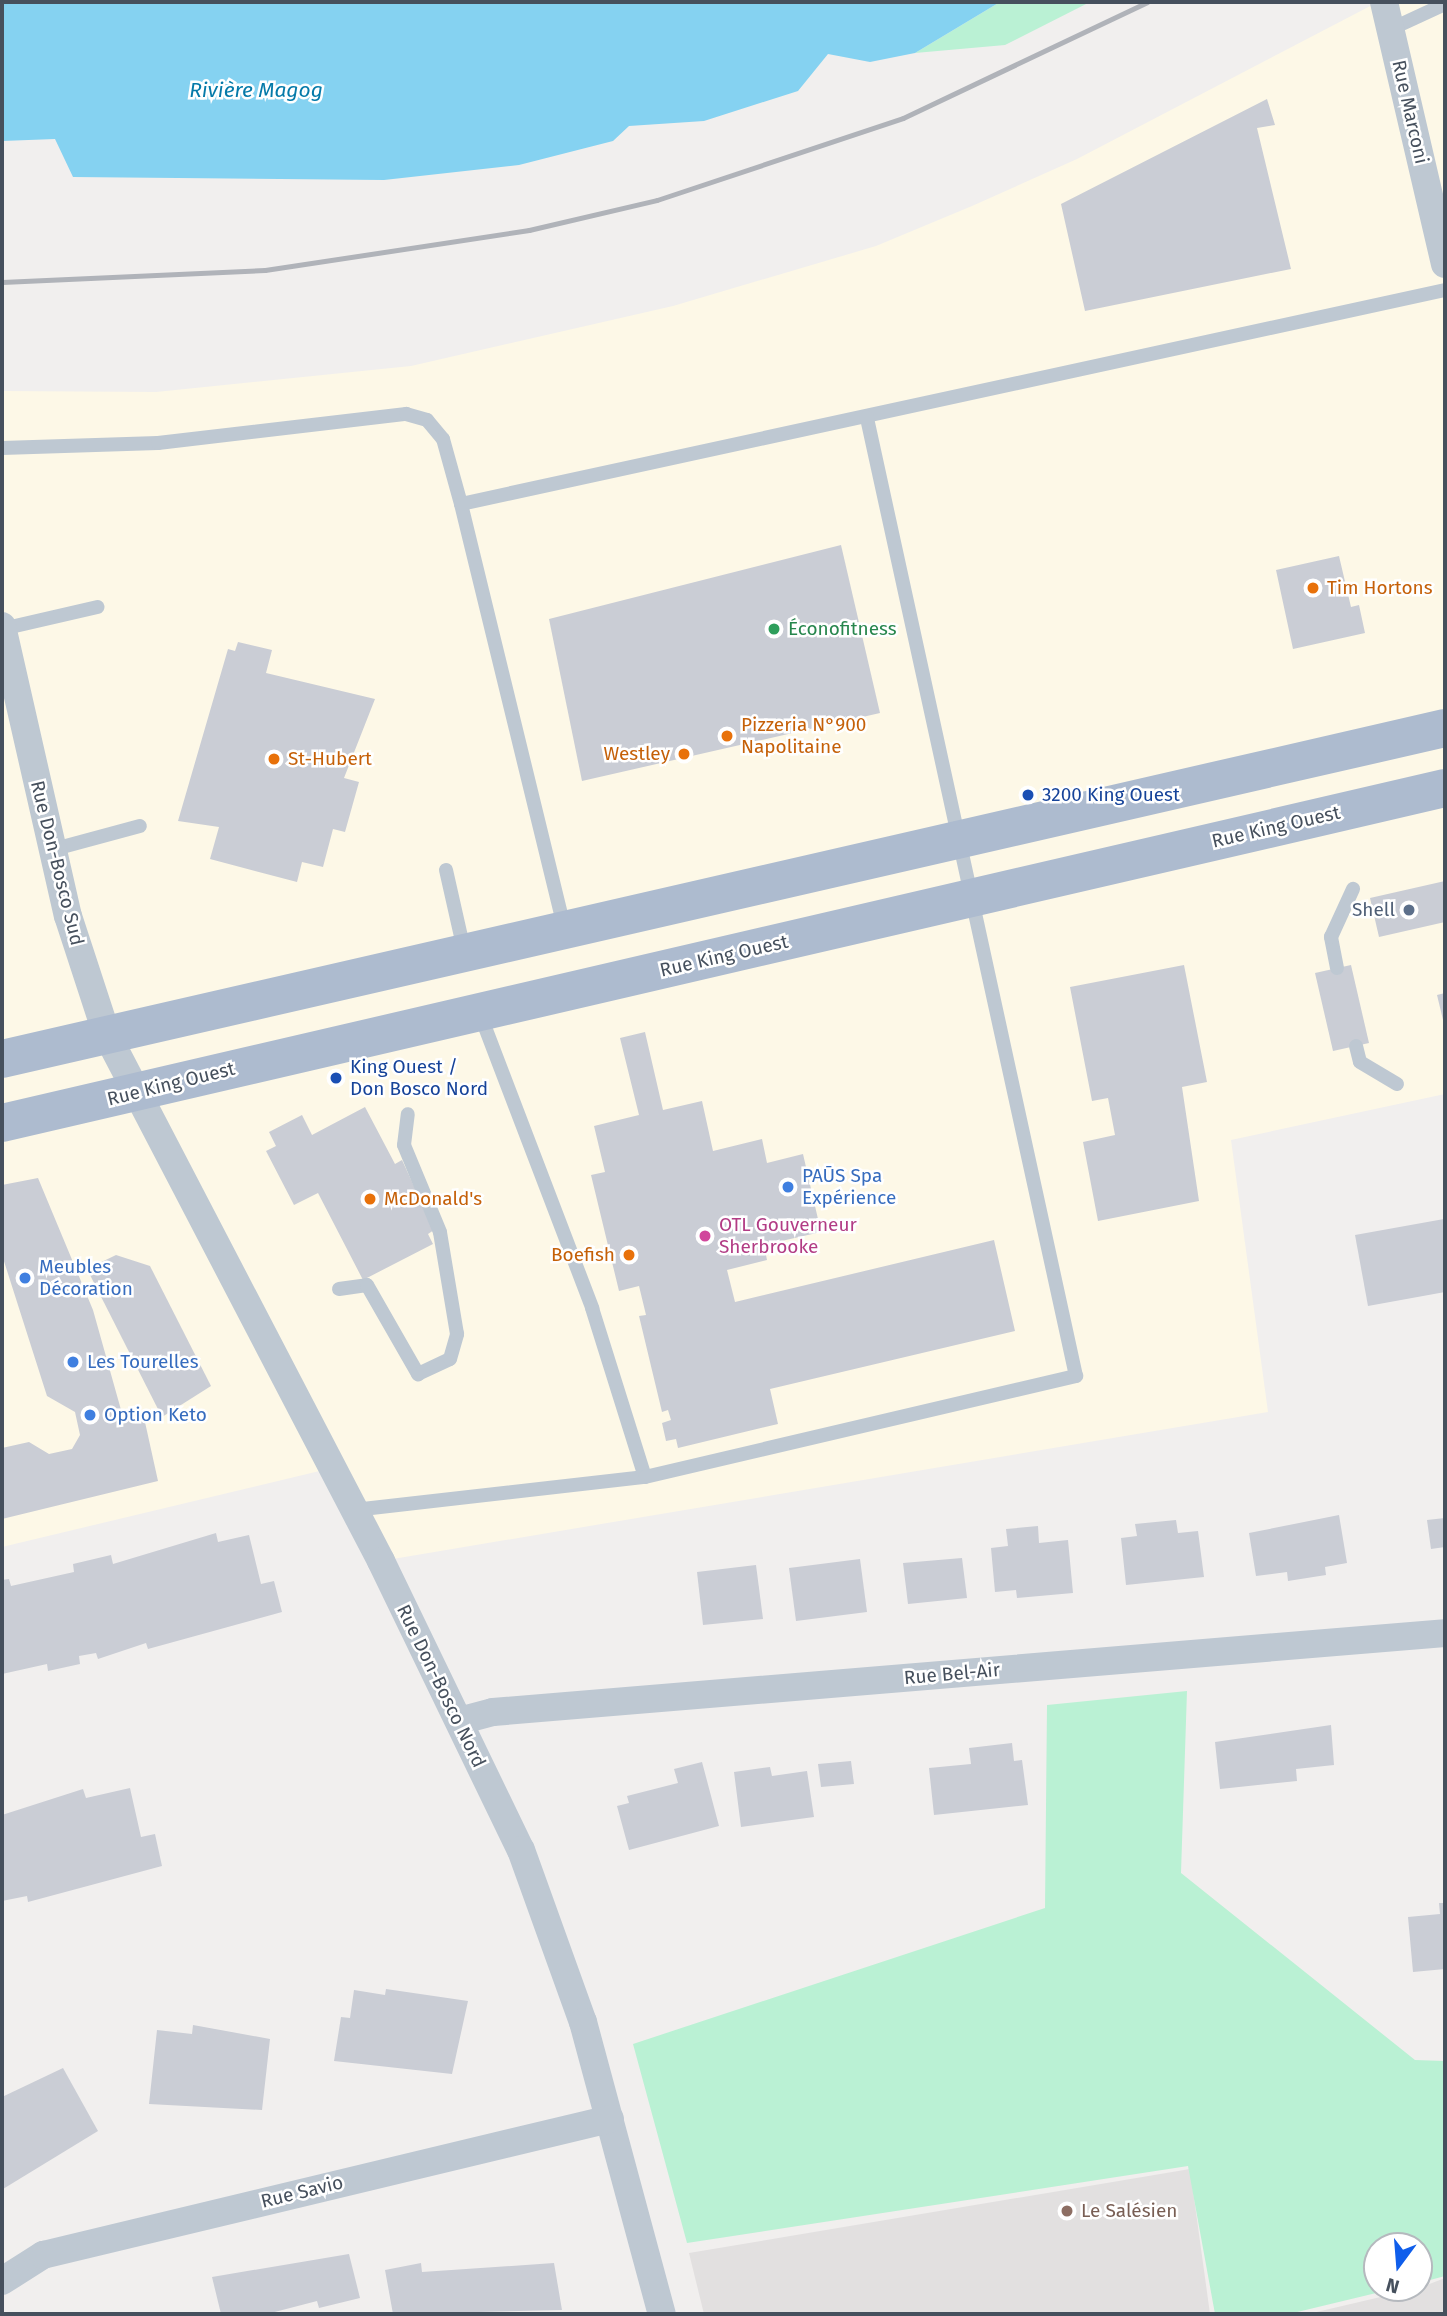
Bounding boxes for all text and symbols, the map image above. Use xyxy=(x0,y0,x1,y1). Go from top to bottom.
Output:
street label: Rue Marconi xyxy=(1387,58,1433,166)
water label: Rivière Magog xyxy=(189,77,323,103)
place label: Tim Hortons xyxy=(1327,577,1433,599)
marker: Tim Hortons xyxy=(1305,580,1321,596)
place label: Éconofitness xyxy=(788,618,897,640)
marker: Éconofitness xyxy=(766,621,782,637)
place label: Pizzeria N°900 Napolitaine xyxy=(741,714,866,758)
marker: Pizzeria N°900 Napolitaine xyxy=(719,728,735,744)
place label: Westley xyxy=(604,743,670,765)
marker: Westley xyxy=(676,746,692,762)
place label: St-Hubert xyxy=(288,748,372,770)
marker: St-Hubert xyxy=(266,751,282,767)
street label: Rue Don-Bosco Sud xyxy=(25,778,89,948)
place label: 3200 King Ouest xyxy=(1042,784,1180,806)
marker: 3200 King Ouest xyxy=(1020,787,1036,803)
street label: Rue King Ouest xyxy=(1210,801,1342,853)
place label: Shell xyxy=(1352,899,1395,921)
marker: Shell xyxy=(1401,902,1417,918)
street label: Rue King Ouest xyxy=(658,930,790,982)
place label: King Ouest / Don Bosco Nord xyxy=(350,1056,488,1100)
street label: Rue King Ouest xyxy=(105,1057,237,1111)
marker: King Ouest / Don Bosco Nord xyxy=(328,1070,344,1086)
place label: PAŪS Spa Expérience xyxy=(802,1165,896,1209)
marker: PAŪS Spa Expérience xyxy=(780,1179,796,1195)
place label: McDonald's xyxy=(384,1188,482,1210)
marker: McDonald's xyxy=(362,1191,378,1207)
place label: OTL Gouverneur Sherbrooke xyxy=(719,1214,857,1258)
marker: OTL Gouverneur Sherbrooke xyxy=(697,1228,713,1244)
place label: Boefish xyxy=(551,1244,615,1266)
marker: Boefish xyxy=(621,1247,637,1263)
place label: Meubles Décoration xyxy=(39,1256,133,1300)
marker: Meubles Décoration xyxy=(17,1270,33,1286)
place label: Les Tourelles xyxy=(87,1351,199,1373)
marker: Les Tourelles xyxy=(65,1354,81,1370)
place label: Option Keto xyxy=(104,1404,207,1426)
marker: Option Keto xyxy=(82,1407,98,1423)
street label: Rue Don-Bosco Nord xyxy=(392,1601,490,1771)
street label: Rue Bel-Air xyxy=(903,1658,1001,1690)
street label: Rue Savio xyxy=(258,2171,346,2213)
place label: Le Salésien xyxy=(1081,2200,1177,2222)
marker: Le Salésien xyxy=(1059,2203,1075,2219)
north arrow xyxy=(1363,2232,1433,2302)
text: N xyxy=(1383,2273,1402,2299)

